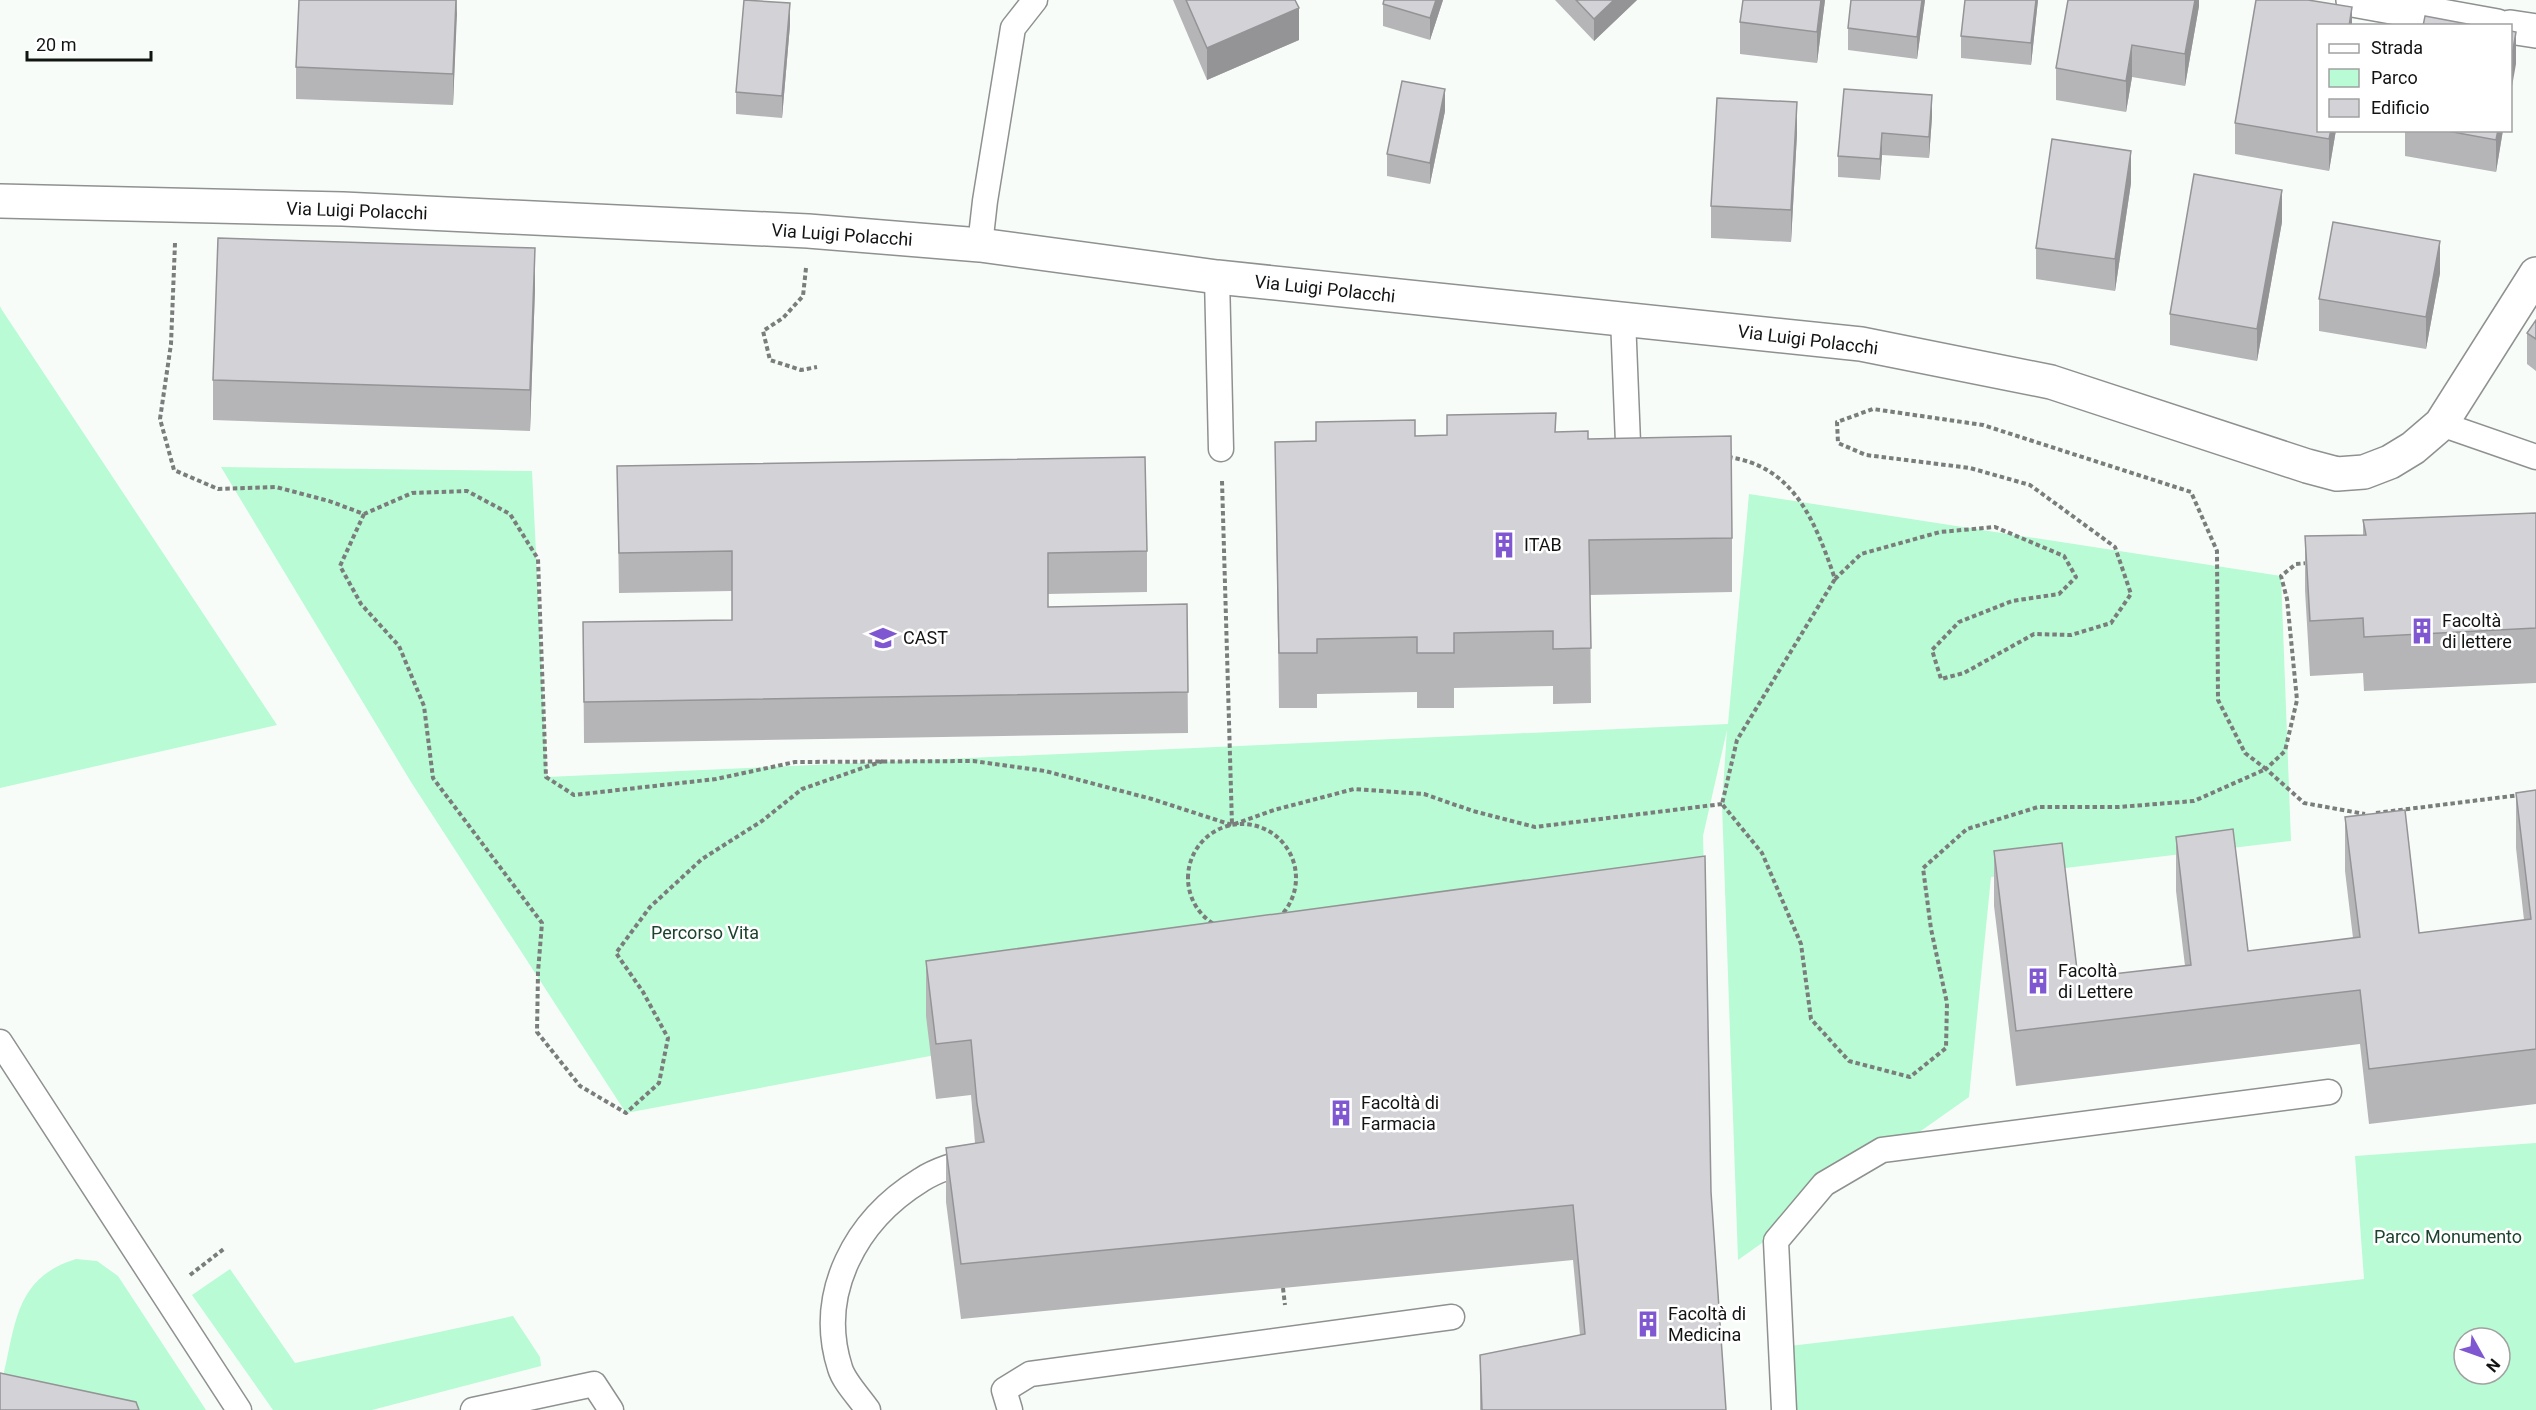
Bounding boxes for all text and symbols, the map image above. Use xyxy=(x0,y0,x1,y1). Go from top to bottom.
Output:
scale bar xyxy=(27,24,152,62)
legend xyxy=(2317,24,2512,132)
text: 20 m xyxy=(36,34,76,55)
text: Strada xyxy=(2371,37,2423,58)
text: Parco xyxy=(2371,67,2418,88)
text: Edificio xyxy=(2371,97,2430,118)
street label: Via Luigi Polacchi xyxy=(286,198,428,223)
street label: Via Luigi Polacchi xyxy=(771,219,913,250)
street label: Via Luigi Polacchi xyxy=(1254,271,1396,306)
street label: Via Luigi Polacchi xyxy=(1737,320,1880,359)
building icon: ITAB xyxy=(1489,530,1519,560)
place label: ITAB xyxy=(1524,534,1562,555)
place label: Facoltà di lettere xyxy=(2442,610,2512,652)
building icon: Facoltà di lettere xyxy=(2407,616,2437,646)
school or university icon: CAST xyxy=(868,623,898,653)
place label: CAST xyxy=(903,627,948,648)
park label: Percorso Vita xyxy=(651,922,759,943)
place label: Facoltà di Lettere xyxy=(2058,960,2133,1002)
building icon: Facoltà di Lettere xyxy=(2023,966,2053,996)
place label: Facoltà di Farmacia xyxy=(1361,1092,1439,1134)
building icon: Facoltà di Farmacia xyxy=(1326,1098,1356,1128)
park label: Parco Monumento xyxy=(2374,1226,2522,1247)
place label: Facoltà di Medicina xyxy=(1668,1303,1746,1345)
building icon: Facoltà di Medicina xyxy=(1633,1309,1663,1339)
north arrow xyxy=(2452,1326,2512,1386)
text: N xyxy=(2482,1355,2504,1376)

